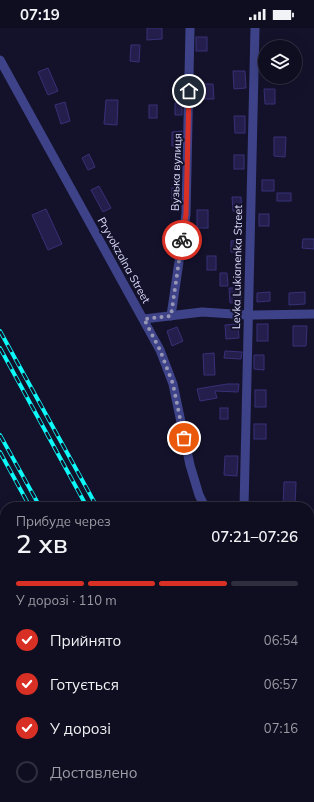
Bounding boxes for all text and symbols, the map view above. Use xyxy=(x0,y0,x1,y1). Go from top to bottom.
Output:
text: 07:19 xyxy=(20,5,60,24)
map controls xyxy=(258,40,302,84)
button: layers xyxy=(258,40,302,84)
pin xyxy=(172,74,206,108)
icon: home xyxy=(178,80,200,102)
street label: Вузька вулиця xyxy=(168,133,184,211)
street label: Levka Lukianenka Street xyxy=(229,205,245,329)
street label: Pryvokzalna Street xyxy=(95,215,154,306)
courier xyxy=(162,220,202,260)
icon: bike xyxy=(171,229,193,251)
pin xyxy=(167,421,201,455)
icon: bag xyxy=(173,427,195,449)
text: Прибуде через xyxy=(16,513,111,529)
text: 2 хв xyxy=(16,527,68,560)
text: 07:21–07:26 xyxy=(211,527,298,546)
text: У дорозі · 110 m xyxy=(16,592,117,608)
icon: check xyxy=(16,629,38,651)
text: Прийнято xyxy=(50,631,121,650)
text: 06:54 xyxy=(264,632,298,648)
icon: check xyxy=(16,673,38,695)
text: Готується xyxy=(50,675,119,694)
text: 06:57 xyxy=(264,676,298,692)
icon: check xyxy=(16,717,38,739)
text: У дорозі xyxy=(50,719,111,738)
text: 07:16 xyxy=(264,720,298,736)
text: Доставлено xyxy=(50,763,137,782)

